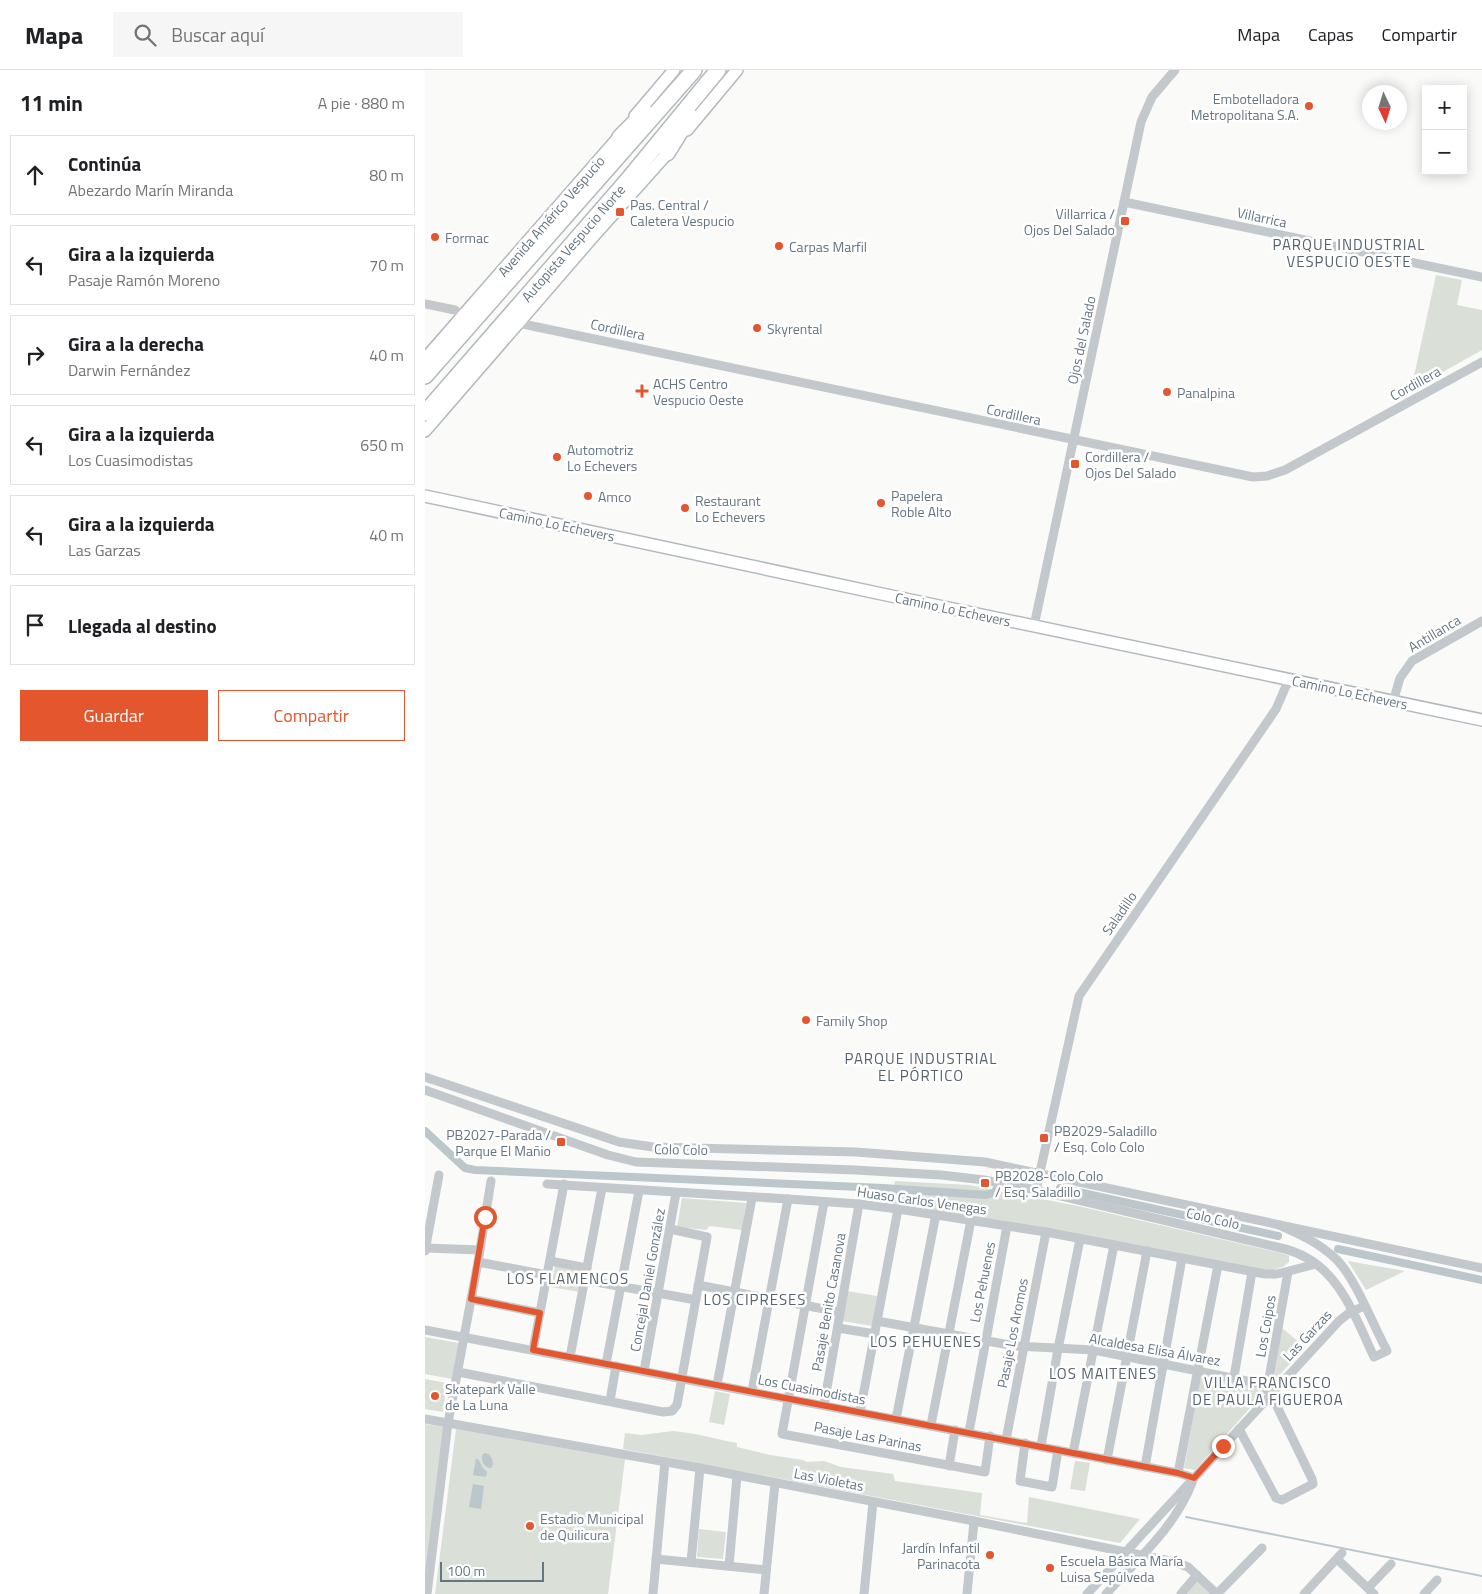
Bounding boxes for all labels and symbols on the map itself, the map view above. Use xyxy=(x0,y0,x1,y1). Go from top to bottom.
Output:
north arrow xyxy=(1362,85,1407,130)
place label: Embotelladora Metropolitana S.A. xyxy=(1191,88,1299,125)
marker: Embotelladora Metropolitana S.A. xyxy=(1303,100,1315,112)
street label: Avenida Américo Vespucio xyxy=(493,151,609,281)
street label: Autopista Vespucio Norte xyxy=(516,180,630,306)
place label: Pas. Central / Caletera Vespucio xyxy=(630,194,734,231)
street label: Villarrica xyxy=(1235,201,1289,233)
place label: Villarrica / Ojos Del Salado xyxy=(1024,203,1115,240)
marker: Pas. Central / Caletera Vespucio xyxy=(614,206,626,218)
marker: Villarrica / Ojos Del Salado xyxy=(1119,215,1131,227)
place label: Formac xyxy=(445,227,489,248)
marker: Formac xyxy=(429,231,441,243)
district label: PARQUE INDUSTRIAL VESPUCIO OESTE xyxy=(1272,233,1426,273)
place label: Carpas Marfil xyxy=(789,236,867,257)
marker: Carpas Marfil xyxy=(773,240,785,252)
street label: Ojos del Salado xyxy=(1061,294,1101,386)
street label: Cordillera xyxy=(589,313,647,345)
place label: Skyrental xyxy=(767,318,822,339)
marker: Skyrental xyxy=(751,322,763,334)
street label: Cordillera xyxy=(1386,360,1444,406)
place label: ACHS Centro Vespucio Oeste xyxy=(653,373,744,410)
place label: Panalpina xyxy=(1177,382,1235,403)
marker: ACHS Centro Vespucio Oeste xyxy=(635,384,649,398)
marker: Panalpina xyxy=(1161,386,1173,398)
street label: Cordillera xyxy=(985,398,1043,430)
place label: Automotriz Lo Echevers xyxy=(567,439,637,476)
place label: Cordillera / Ojos Del Salado xyxy=(1085,446,1176,483)
marker: Automotriz Lo Echevers xyxy=(551,451,563,463)
marker: Cordillera / Ojos Del Salado xyxy=(1069,458,1081,470)
place label: Papelera Roble Alto xyxy=(891,485,952,522)
place label: Amco xyxy=(598,486,631,507)
marker: Amco xyxy=(582,490,594,502)
place label: Restaurant Lo Echevers xyxy=(695,490,765,527)
marker: Papelera Roble Alto xyxy=(875,497,887,509)
street label: Camino Lo Echevers xyxy=(497,501,617,547)
marker: Restaurant Lo Echevers xyxy=(679,502,691,514)
street label: Camino Lo Echevers xyxy=(893,586,1013,632)
street label: Antillanca xyxy=(1404,609,1464,657)
street label: Camino Lo Echevers xyxy=(1290,669,1410,715)
street label: Saladillo xyxy=(1096,887,1142,939)
place label: Family Shop xyxy=(816,1010,888,1031)
marker: Family Shop xyxy=(800,1014,812,1026)
district label: PARQUE INDUSTRIAL EL PÓRTICO xyxy=(844,1047,998,1087)
place label: PB2029-Saladillo / Esq. Colo Colo xyxy=(1054,1120,1157,1157)
place label: PB2027-Parada / Parque El Mañio xyxy=(446,1124,551,1161)
marker: PB2029-Saladillo / Esq. Colo Colo xyxy=(1038,1132,1050,1144)
marker: PB2027-Parada / Parque El Mañio xyxy=(555,1136,567,1148)
street label: Colo Colo xyxy=(654,1138,708,1160)
place label: PB2028-Colo Colo / Esq. Saladillo xyxy=(995,1165,1104,1202)
marker: PB2028-Colo Colo / Esq. Saladillo xyxy=(979,1177,991,1189)
street label: Huaso Carlos Venegas xyxy=(856,1181,988,1219)
street label: Colo Colo xyxy=(1184,1202,1242,1234)
route start xyxy=(474,1206,497,1229)
street label: Concejal Daniel González xyxy=(624,1207,670,1353)
street label: Pasaje Benito Casanova xyxy=(805,1231,851,1373)
street label: Los Pehuenes xyxy=(964,1240,1000,1324)
district label: LOS FLAMENCOS xyxy=(507,1267,629,1290)
street label: Pasaje Los Aromos xyxy=(991,1276,1033,1390)
district label: LOS CIPRESES xyxy=(704,1288,806,1311)
street label: Los Coipos xyxy=(1249,1293,1281,1359)
street label: Las Garzas xyxy=(1278,1305,1336,1365)
street label: Alcaldesa Elisa Álvarez xyxy=(1088,1327,1222,1371)
district label: LOS PEHUENES xyxy=(870,1330,982,1353)
district label: LOS MAITENES xyxy=(1049,1362,1157,1385)
street label: Los Cuasimodistas xyxy=(756,1368,868,1410)
district label: VILLA FRANCISCO DE PAULA FIGUEROA xyxy=(1192,1371,1344,1411)
place label: Skatepark Valle de La Luna xyxy=(445,1378,536,1415)
marker: Skatepark Valle de La Luna xyxy=(429,1390,441,1402)
street label: Pasaje Las Parinas xyxy=(812,1415,924,1457)
route end xyxy=(1212,1435,1235,1458)
street label: Las Violetas xyxy=(792,1462,866,1496)
place label: Estadio Municipal de Quilicura xyxy=(540,1508,644,1545)
marker: Estadio Municipal de Quilicura xyxy=(524,1520,536,1532)
place label: Jardín Infantil Parinacota xyxy=(902,1537,980,1574)
marker: Jardín Infantil Parinacota xyxy=(984,1549,996,1561)
place label: Escuela Básica María Luisa Sepúlveda xyxy=(1060,1550,1183,1587)
scale bar xyxy=(440,1559,544,1582)
marker: Escuela Básica María Luisa Sepúlveda xyxy=(1044,1562,1056,1574)

